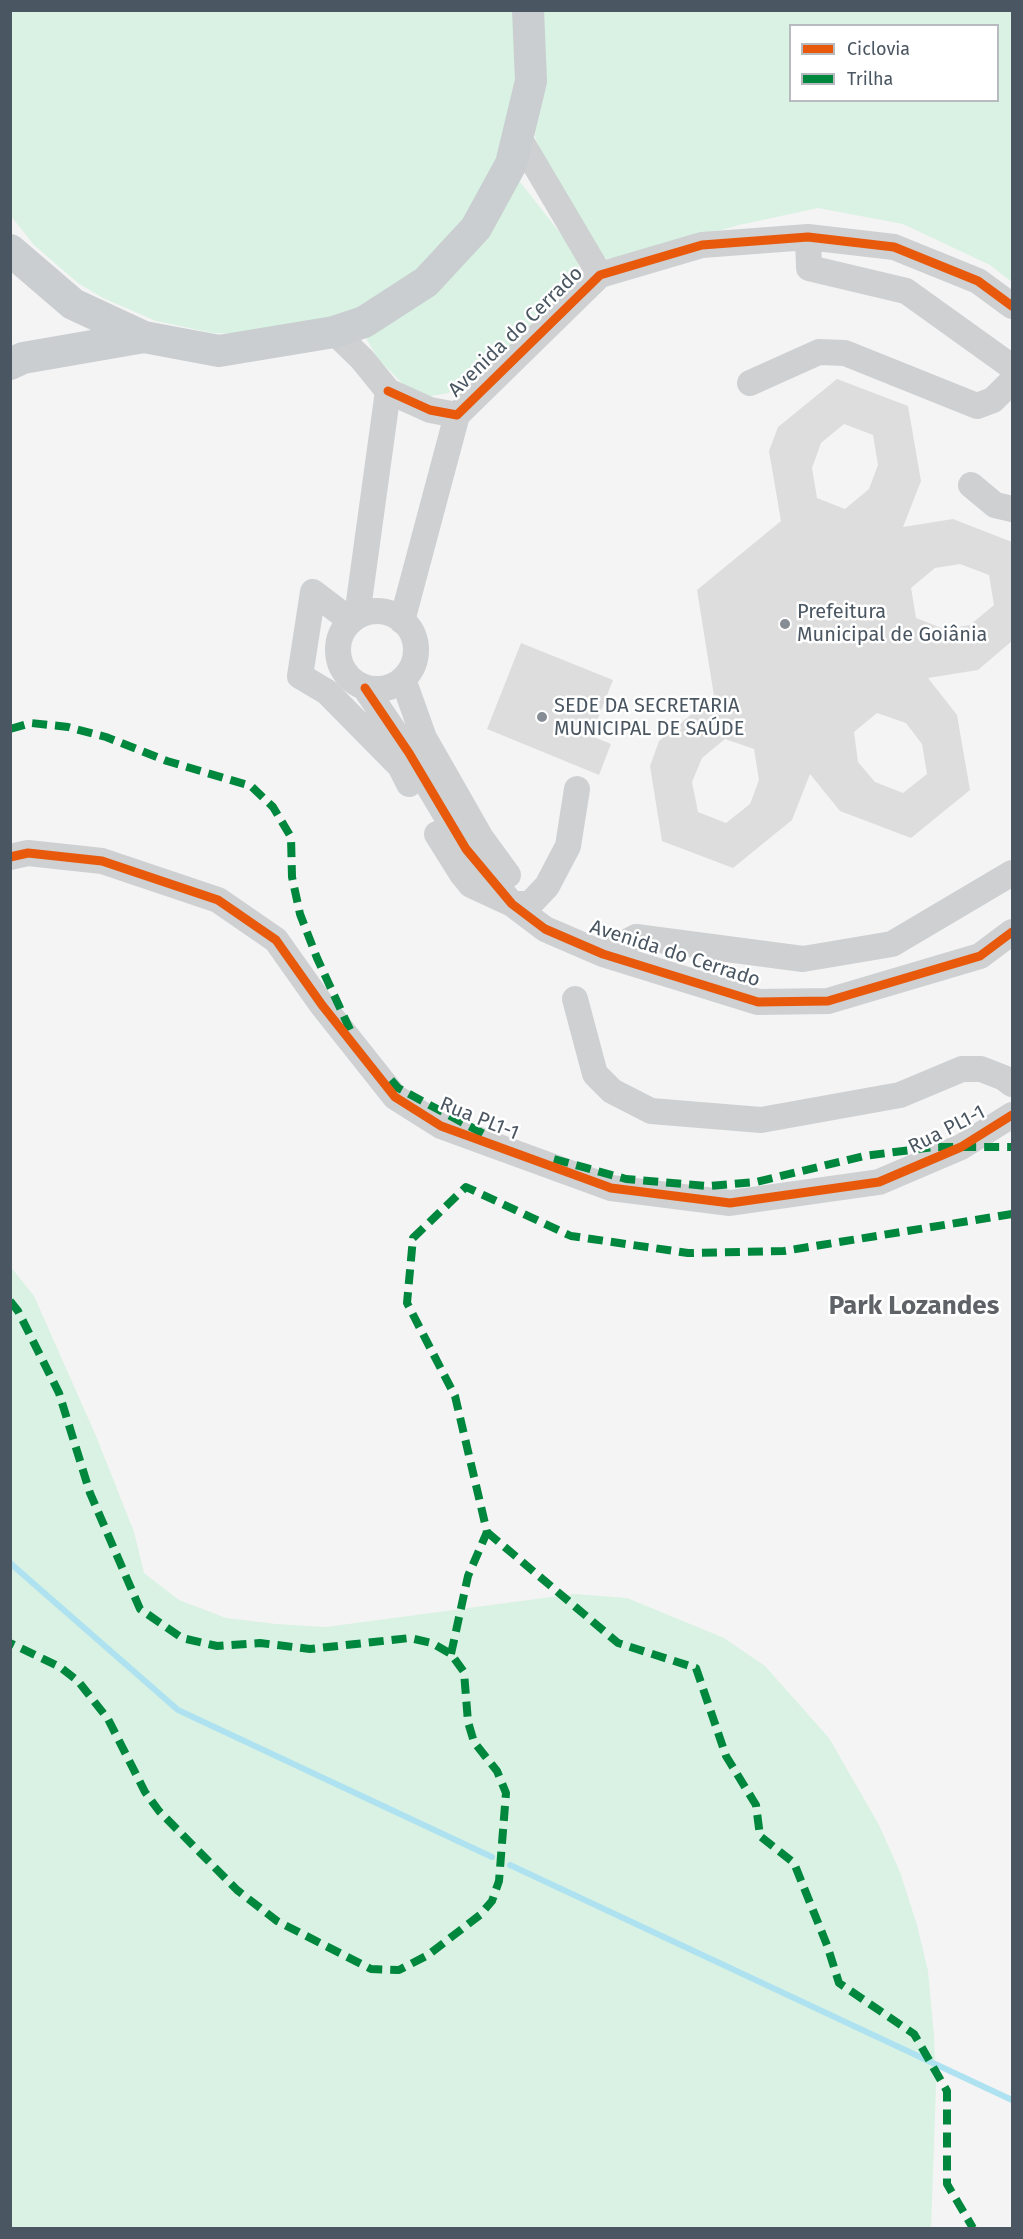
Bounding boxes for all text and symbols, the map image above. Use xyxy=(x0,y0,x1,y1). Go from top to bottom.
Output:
legend xyxy=(789,24,999,102)
text: Ciclovia xyxy=(847,38,910,60)
text: Trilha xyxy=(847,68,893,90)
street label: Avenida do Cerrado xyxy=(444,262,588,402)
place label: Prefeitura Municipal de Goiânia xyxy=(797,600,987,647)
marker: Prefeitura Municipal de Goiânia xyxy=(778,617,792,631)
place label: SEDE DA SECRETARIA MUNICIPAL DE SAÚDE xyxy=(554,694,744,741)
marker: SEDE DA SECRETARIA MUNICIPAL DE SAÚDE xyxy=(535,710,549,724)
street label: Avenida do Cerrado xyxy=(587,915,763,993)
street label: Rua PL1-1 xyxy=(436,1092,522,1146)
street label: Rua PL1-1 xyxy=(905,1100,989,1160)
district label: Park Lozandes xyxy=(829,1291,999,1323)

